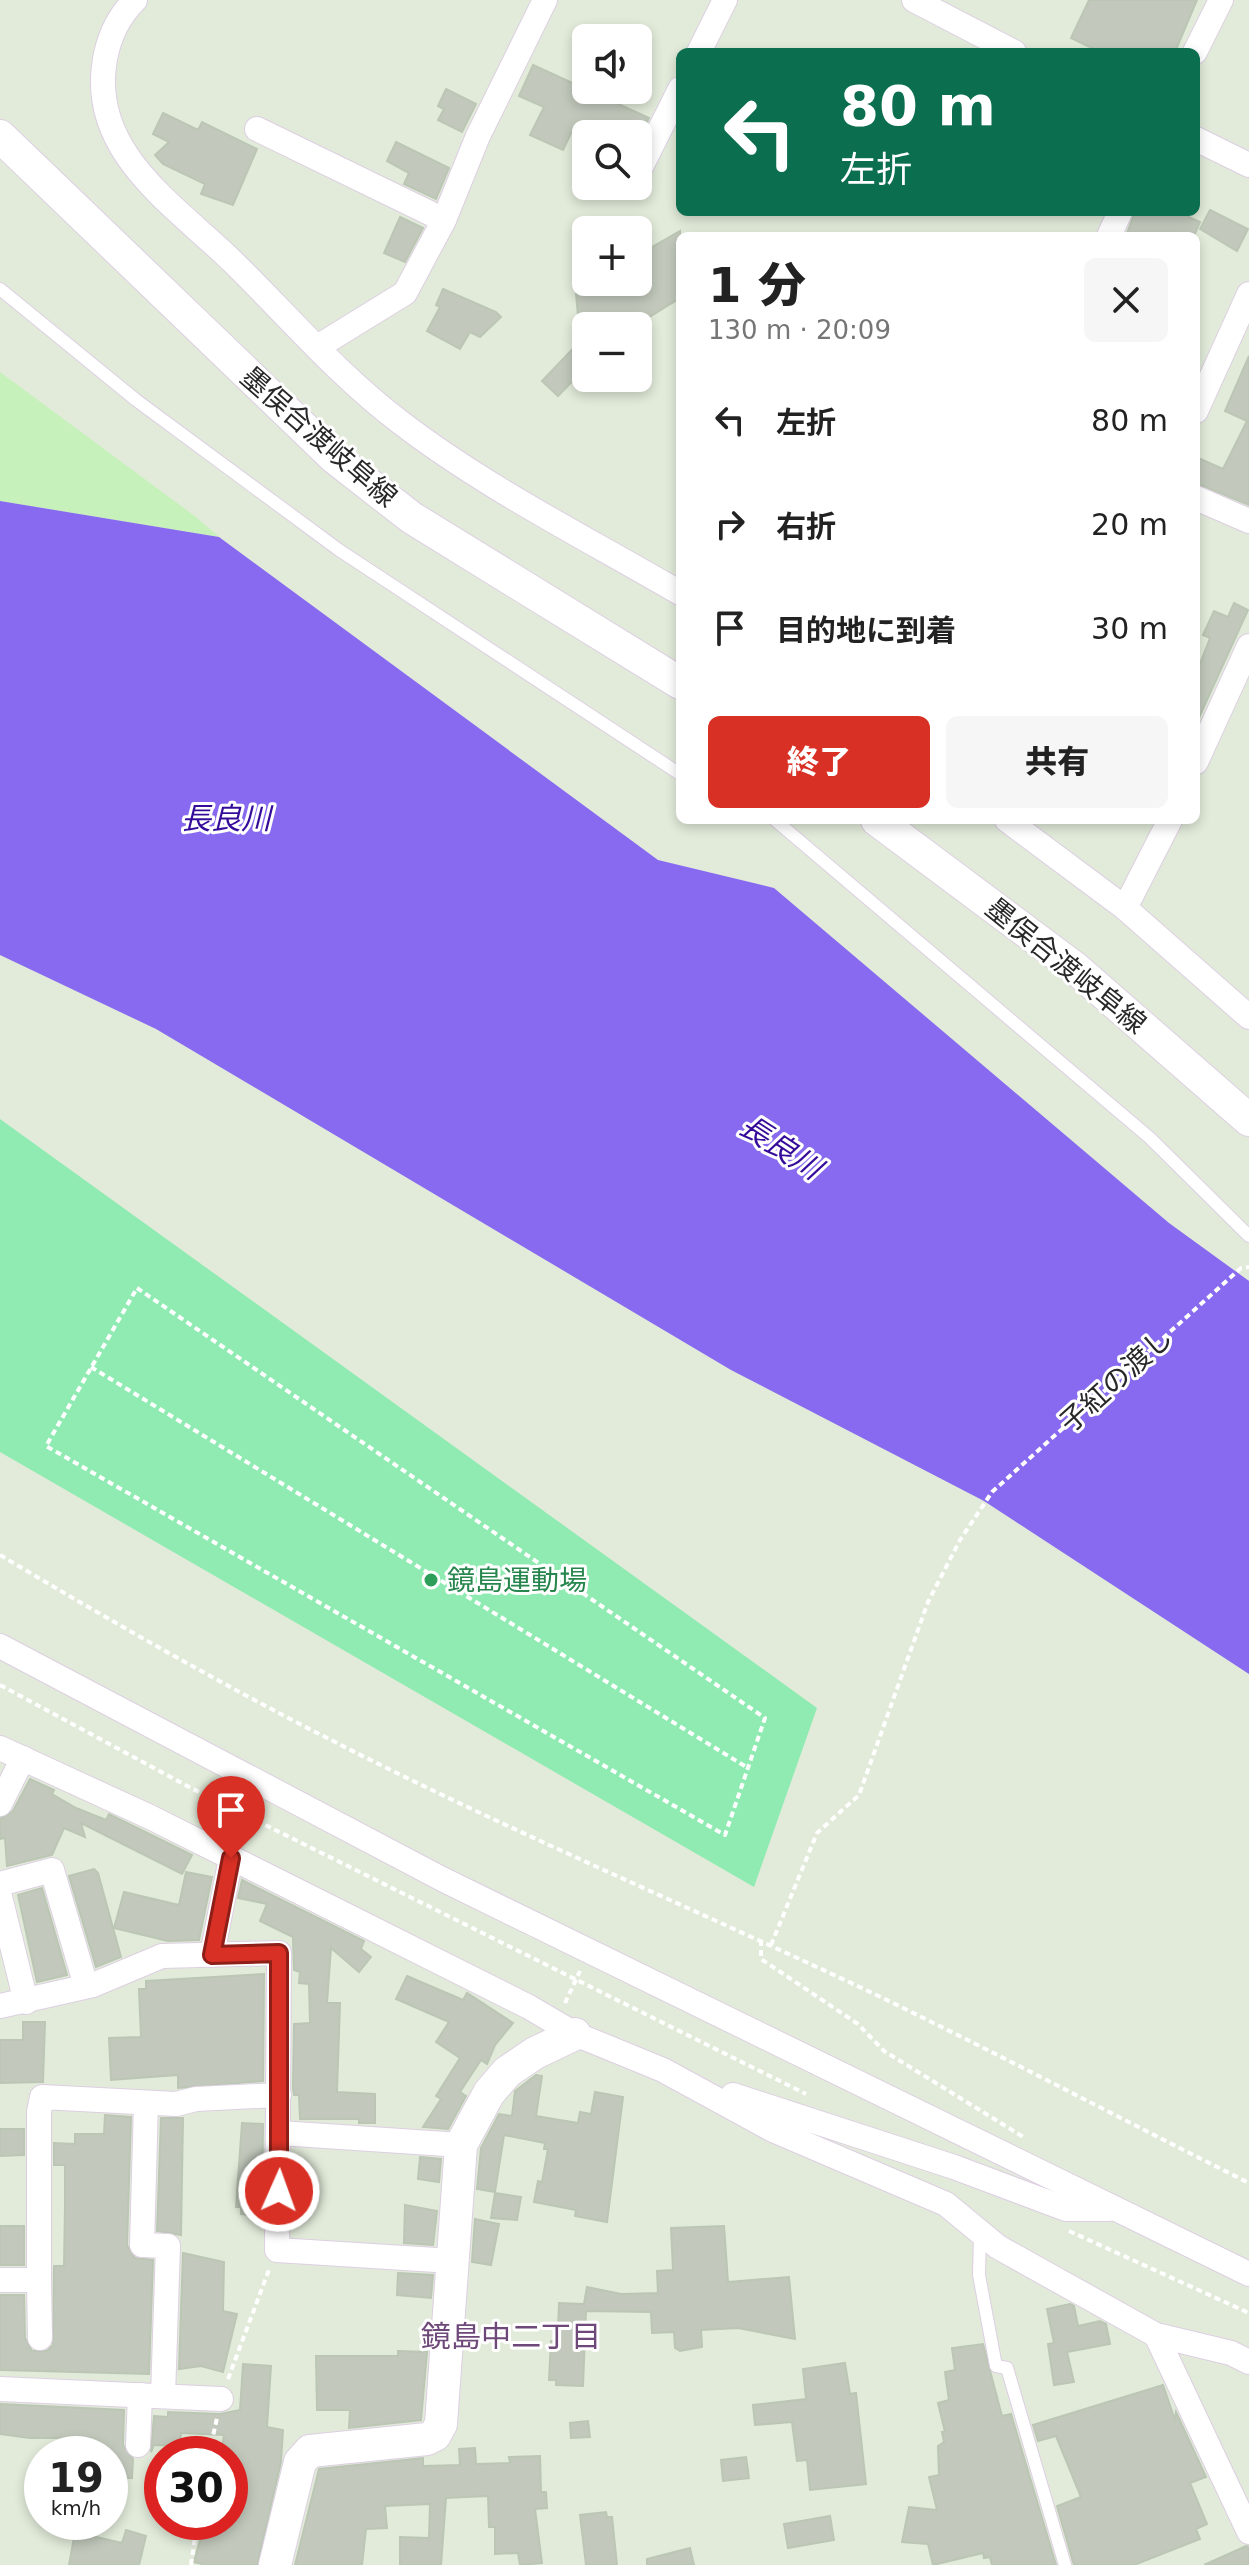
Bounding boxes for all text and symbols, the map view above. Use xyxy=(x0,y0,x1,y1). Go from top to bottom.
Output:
map controls xyxy=(572,24,652,392)
button: sound xyxy=(572,24,652,104)
text: 80 m xyxy=(840,73,996,138)
icon: left xyxy=(708,80,812,184)
button: search xyxy=(572,120,652,200)
text: 左折 xyxy=(840,149,912,190)
button: + xyxy=(572,216,652,296)
text: 1 分 xyxy=(708,257,806,313)
button: close xyxy=(1084,258,1168,342)
button: − xyxy=(572,312,652,392)
text: 130 m · 20:09 xyxy=(708,315,891,345)
street label: 墨俣合渡岐阜線 xyxy=(234,360,404,514)
icon: left xyxy=(708,398,752,442)
text: 80 m xyxy=(1091,403,1168,438)
text: 左折 xyxy=(776,405,836,440)
icon: right xyxy=(708,502,752,546)
text: 20 m xyxy=(1091,507,1168,542)
text: 右折 xyxy=(776,509,836,544)
icon: arrive xyxy=(708,606,752,650)
text: 30 m xyxy=(1091,611,1168,646)
text: 目的地に到着 xyxy=(776,613,956,648)
button: 終了 xyxy=(708,716,930,808)
button: 共有 xyxy=(946,716,1168,808)
water label: 長良川 xyxy=(181,801,274,836)
street label: 墨俣合渡岐阜線 xyxy=(979,891,1153,1041)
water label: 長良川 xyxy=(734,1108,831,1188)
street label: 子紅の渡し xyxy=(1053,1321,1179,1439)
place label: 鏡島運動場 xyxy=(447,1564,587,1597)
marker: 鏡島運動場 xyxy=(422,1571,440,1589)
pin xyxy=(197,1776,265,1858)
icon: arrive xyxy=(209,1788,253,1832)
position arrow xyxy=(237,2149,321,2233)
district label: 鏡島中二丁目 xyxy=(421,2319,601,2354)
speed limit sign: 30 xyxy=(144,2436,248,2540)
text: 19 xyxy=(48,2455,104,2501)
text: km/h xyxy=(51,2496,101,2520)

